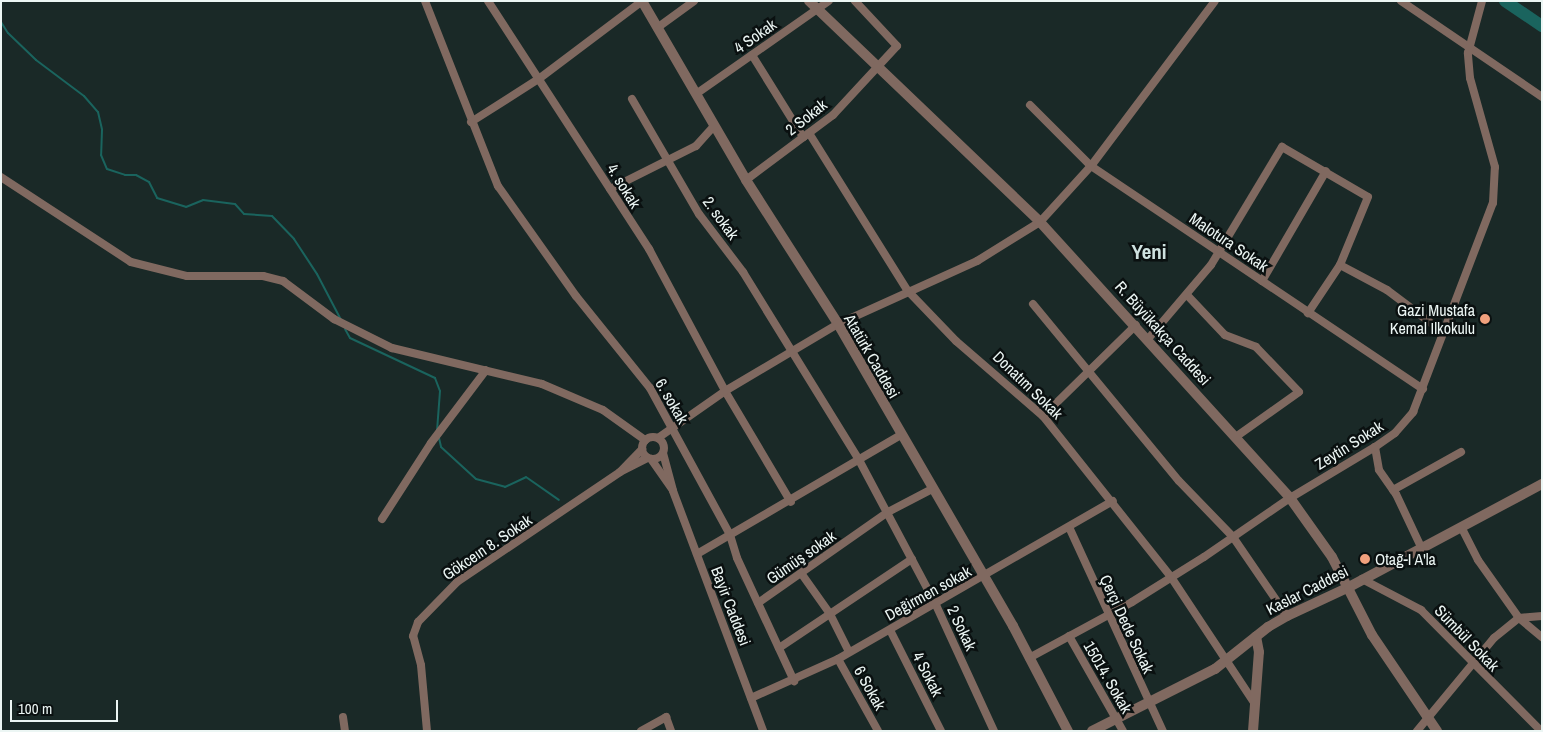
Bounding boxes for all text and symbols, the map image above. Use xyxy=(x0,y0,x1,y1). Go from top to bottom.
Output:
street label: 4 Sokak xyxy=(730,15,780,57)
street label: 2 Sokak xyxy=(781,95,831,139)
street label: 4. sokak xyxy=(603,160,645,212)
street label: 2. sokak xyxy=(699,193,743,243)
street label: Malotura Sokak xyxy=(1186,209,1272,275)
district label: Yeni xyxy=(1131,239,1167,265)
street label: R. Büyükakça Caddesi xyxy=(1111,277,1215,389)
place label: Gazi Mustafa Kemal Ilkokulu xyxy=(1390,300,1475,338)
street label: Atatürk Caddesi xyxy=(840,310,904,402)
marker: Gazi Mustafa Kemal Ilkokulu xyxy=(1479,313,1491,325)
street label: Donatım Sokak xyxy=(989,347,1067,423)
street label: 6. sokak xyxy=(651,375,693,427)
street label: Zeytin Sokak xyxy=(1311,417,1387,473)
street label: Gökceın 8. Sokak xyxy=(439,510,535,584)
street label: Gümüş sokak xyxy=(763,526,839,588)
place label: Otağ-I A'la xyxy=(1375,549,1437,569)
marker: Otağ-I A'la xyxy=(1359,553,1371,565)
street label: Değirmen sokak xyxy=(882,561,974,625)
street label: Kaslar Caddesi xyxy=(1263,561,1351,619)
street label: Bayir Caddesi xyxy=(707,564,755,648)
street label: Çerçi Dede Sokak xyxy=(1096,572,1158,676)
street label: Sümbül Sokak xyxy=(1431,601,1503,675)
street label: 2 Sokak xyxy=(943,602,981,654)
street label: 15014. Sokak xyxy=(1080,637,1136,717)
street label: 4 Sokak xyxy=(909,649,947,699)
street label: 6 Sokak xyxy=(850,663,890,713)
scale bar xyxy=(12,690,120,722)
text: 100 m xyxy=(18,698,52,719)

